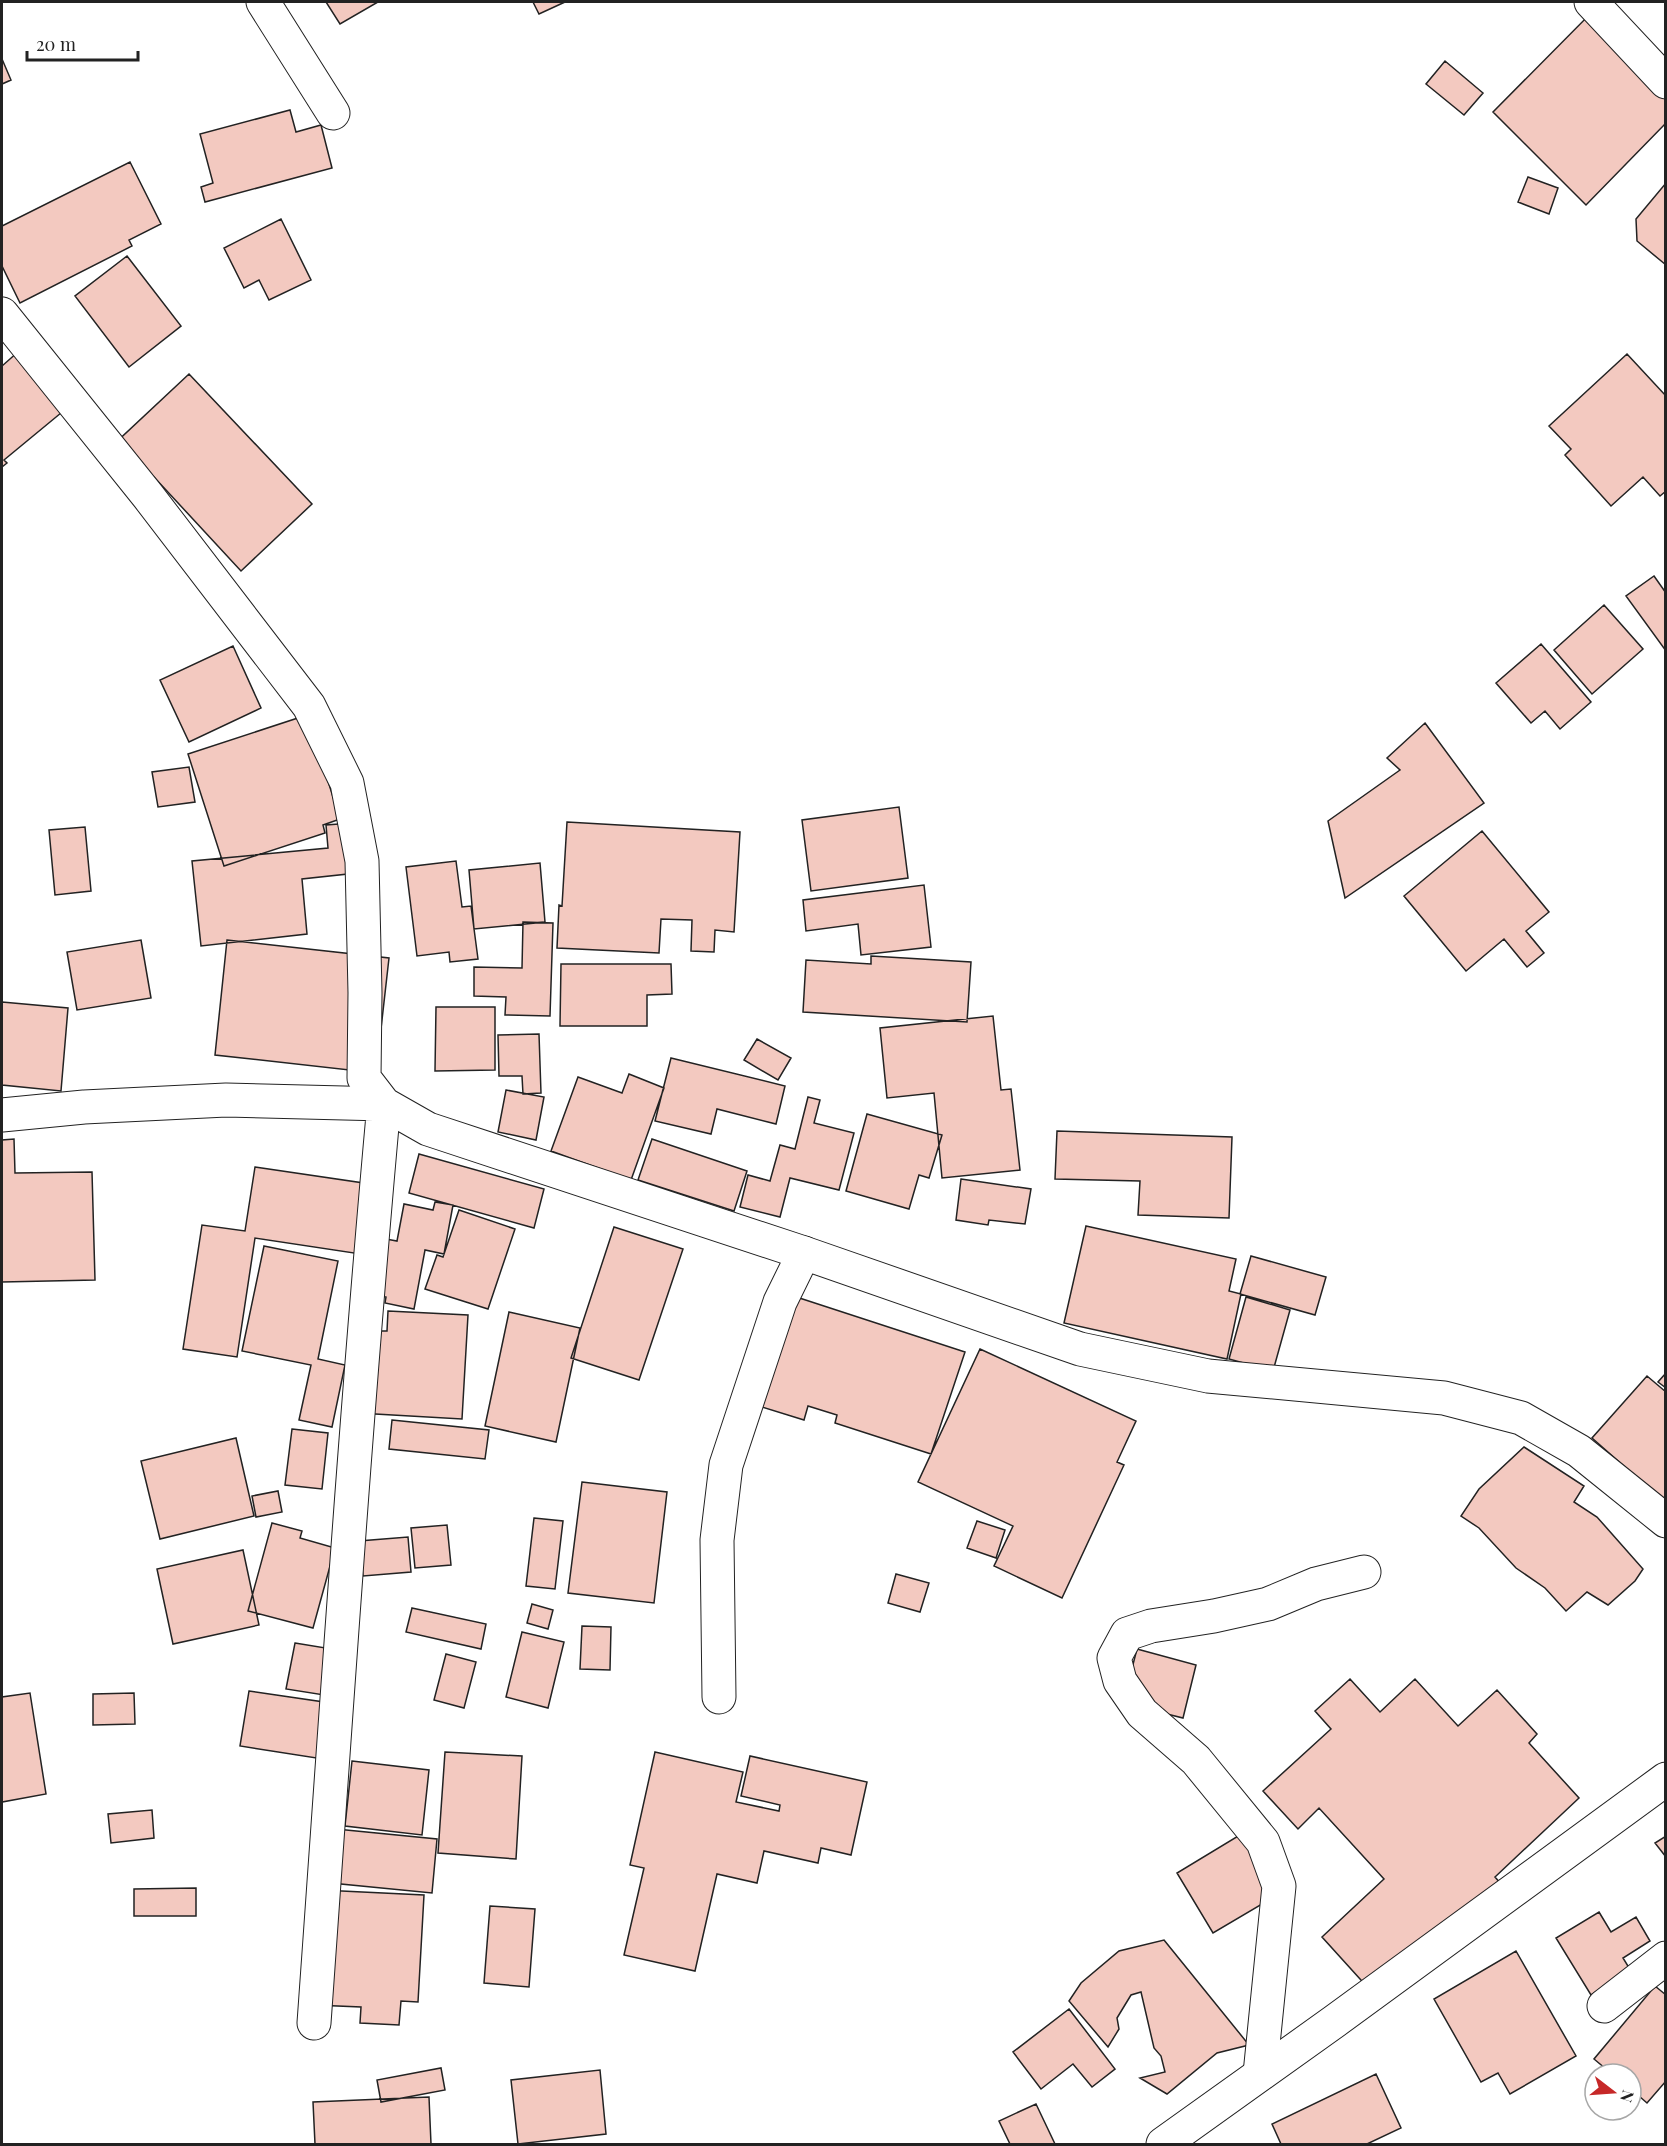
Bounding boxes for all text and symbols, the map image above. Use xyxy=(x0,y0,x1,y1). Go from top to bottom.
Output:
scale bar xyxy=(27,24,138,62)
text: 20 m xyxy=(36,32,76,56)
north arrow xyxy=(1583,2062,1643,2122)
text: N xyxy=(1616,2088,1640,2106)

